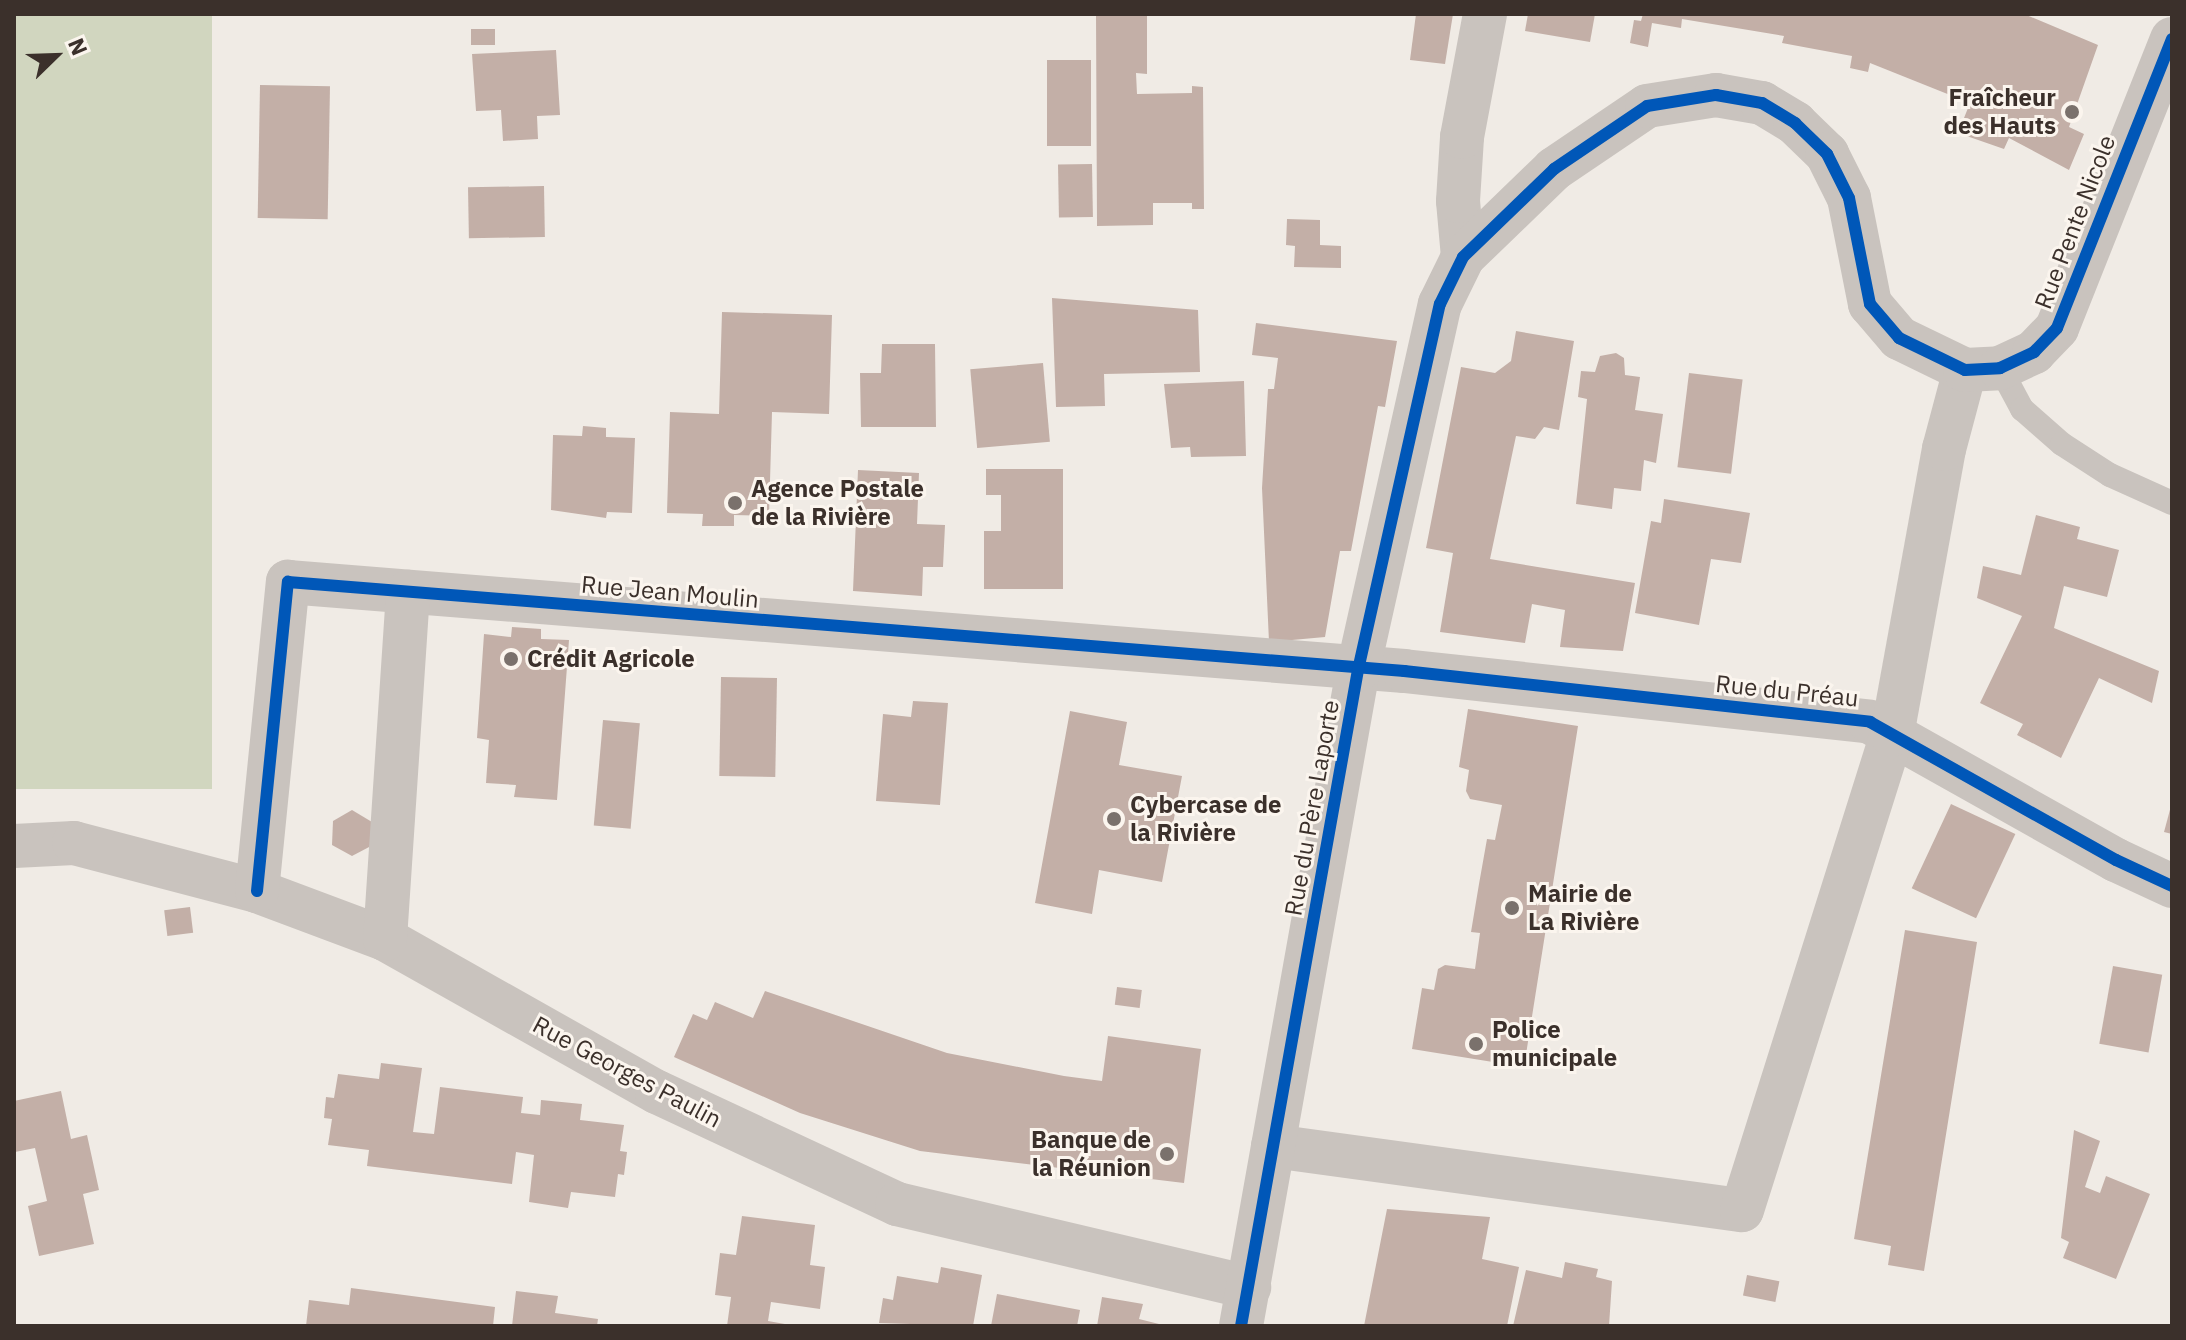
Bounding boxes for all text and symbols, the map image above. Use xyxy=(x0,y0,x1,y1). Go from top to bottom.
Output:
north arrow xyxy=(16,16,96,96)
text: N xyxy=(62,33,95,59)
place label: Fraîcheur des Hauts xyxy=(1944,84,2056,140)
marker: Fraîcheur des Hauts xyxy=(2063,103,2081,121)
street label: Rue Pente Nicole xyxy=(2029,131,2121,313)
place label: Agence Postale de la Rivière xyxy=(751,475,924,531)
marker: Agence Postale de la Rivière xyxy=(726,494,744,512)
street label: Rue Jean Moulin xyxy=(580,570,760,614)
place label: Crédit Agricole xyxy=(527,645,695,673)
marker: Crédit Agricole xyxy=(502,650,520,668)
street label: Rue du Préau xyxy=(1714,669,1860,713)
street label: Rue du Père Laporte xyxy=(1279,698,1345,918)
place label: Cybercase de la Rivière xyxy=(1130,791,1281,847)
marker: Cybercase de la Rivière xyxy=(1105,810,1123,828)
place label: Mairie de La Rivière xyxy=(1528,880,1640,936)
marker: Mairie de La Rivière xyxy=(1503,899,1521,917)
street label: Rue Georges Paulin xyxy=(528,1010,726,1134)
place label: Police municipale xyxy=(1492,1016,1617,1072)
marker: Police municipale xyxy=(1467,1035,1485,1053)
place label: Banque de la Réunion xyxy=(1031,1126,1151,1182)
marker: Banque de la Réunion xyxy=(1158,1145,1176,1163)

